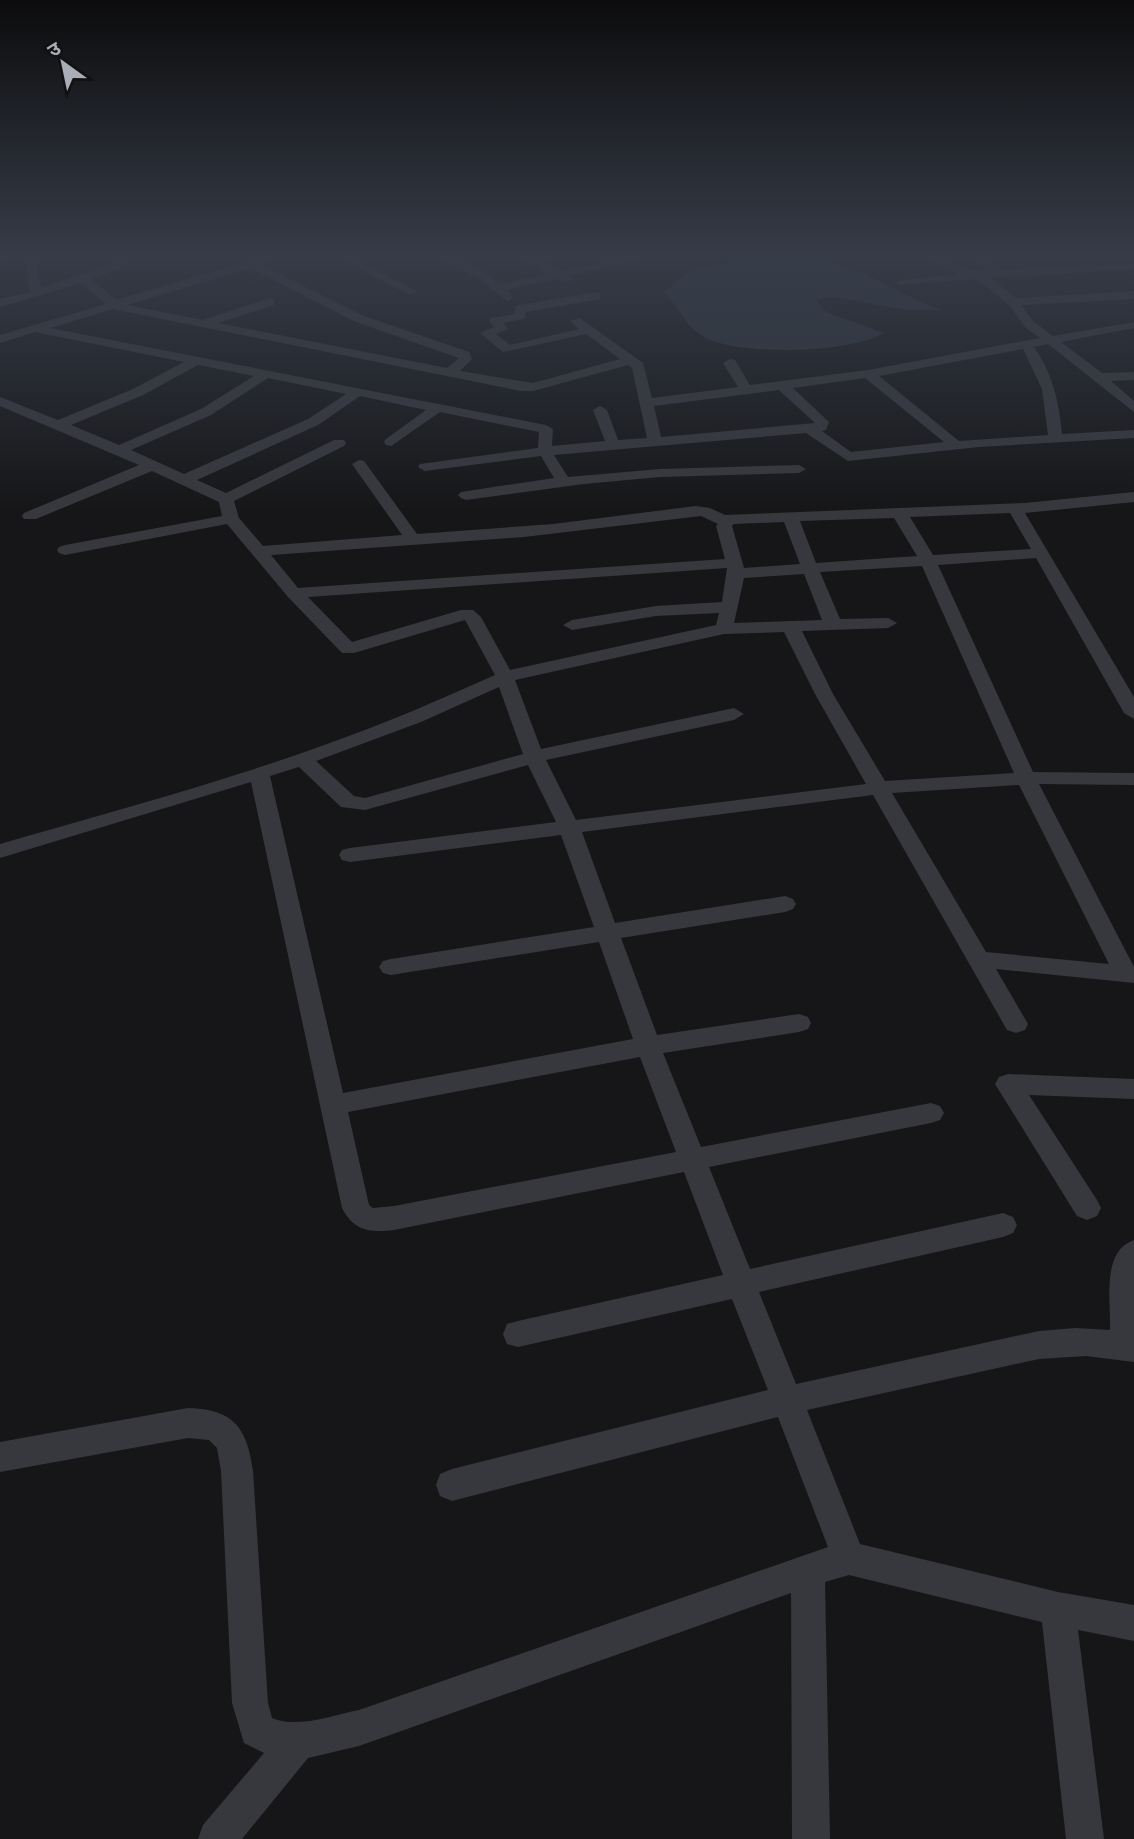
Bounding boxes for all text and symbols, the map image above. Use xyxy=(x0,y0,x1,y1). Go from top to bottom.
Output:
north arrow xyxy=(28,28,98,98)
text: उ xyxy=(43,36,65,61)

